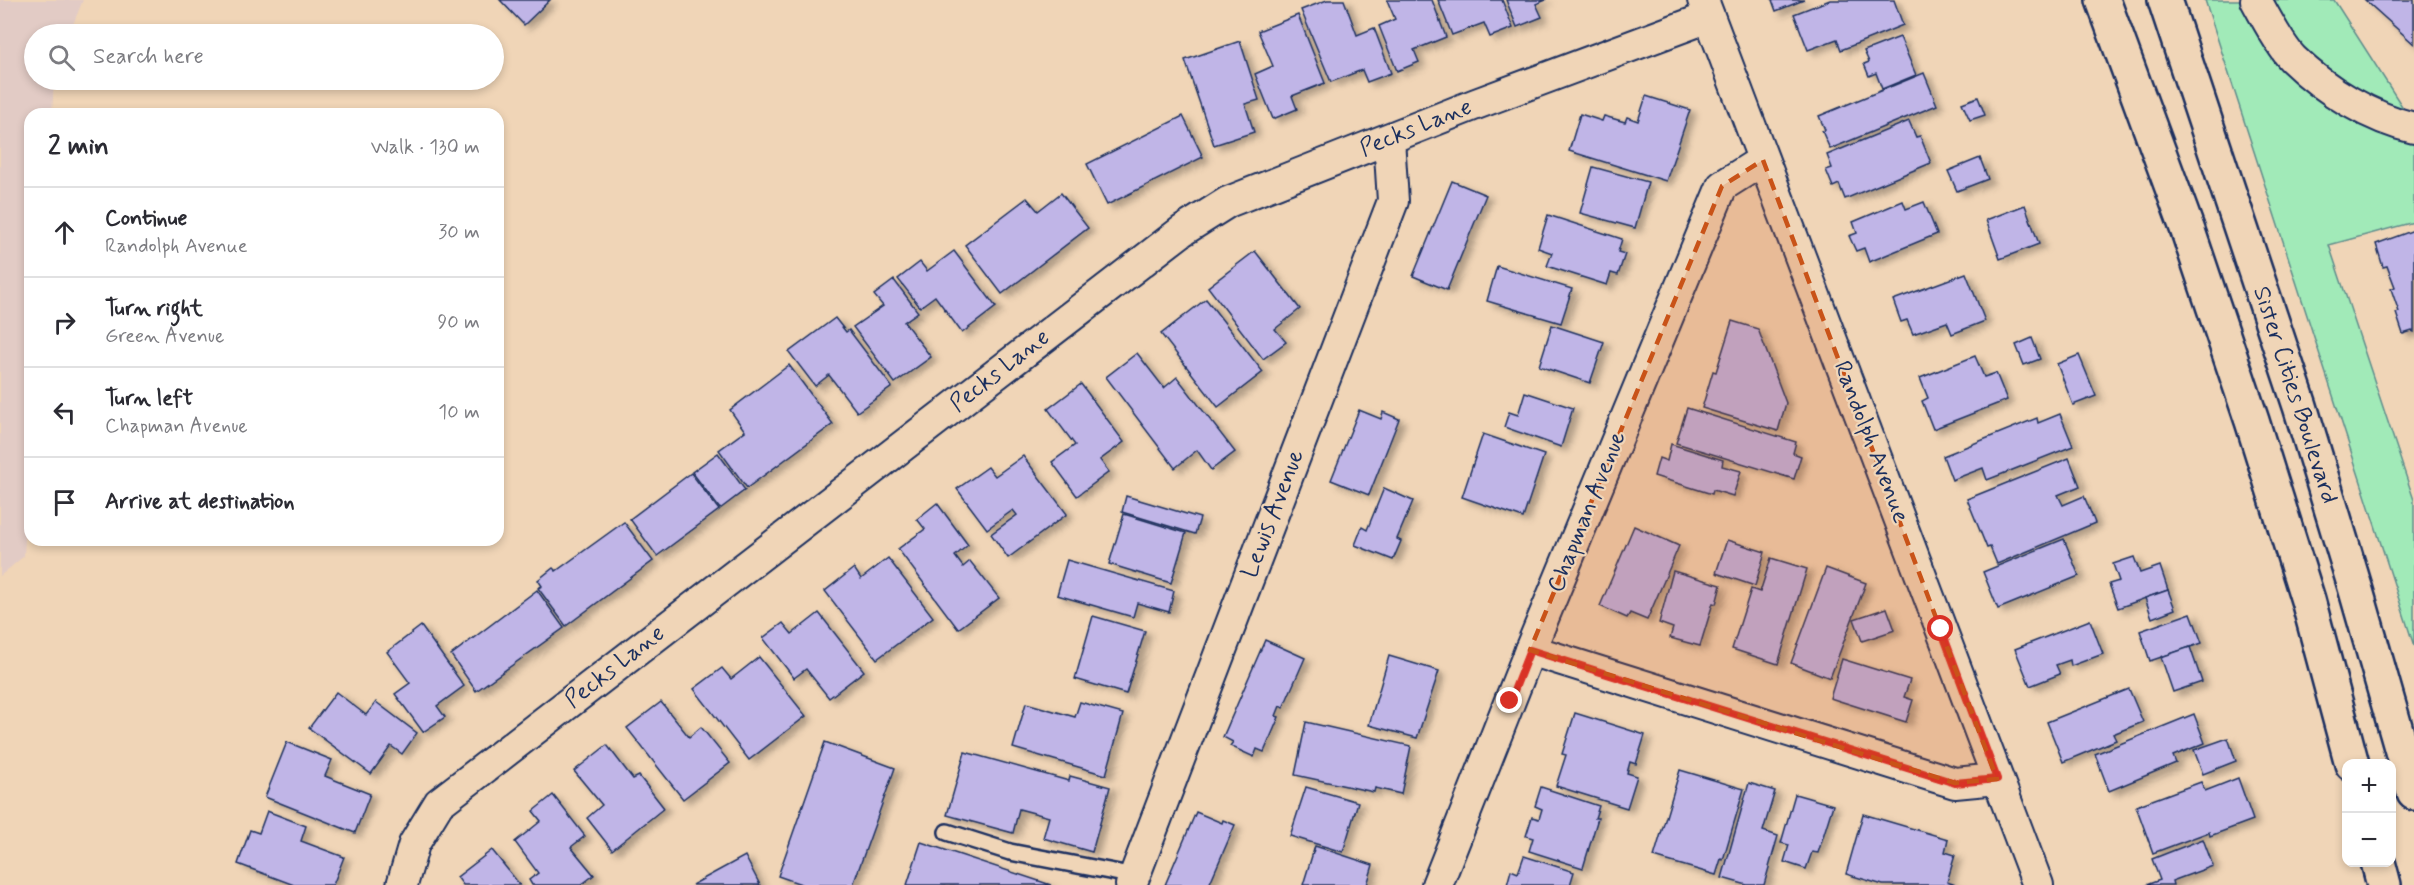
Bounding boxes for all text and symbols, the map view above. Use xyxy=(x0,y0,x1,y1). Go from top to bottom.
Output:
search box xyxy=(24,24,504,90)
icon: search xyxy=(45,41,78,74)
text: Search here xyxy=(93,43,204,71)
street label: Pecks Lane xyxy=(1355,91,1477,165)
text: 2 min xyxy=(48,130,109,164)
text: Walk · 130 m xyxy=(371,134,480,161)
text: Continue xyxy=(105,205,187,233)
icon: ahead xyxy=(48,216,81,249)
text: 30 m xyxy=(438,219,480,246)
text: Randolph Avenue xyxy=(105,233,248,260)
street label: Sister Cities Boulevard xyxy=(2245,282,2345,508)
text: Turn right xyxy=(105,295,203,323)
icon: right xyxy=(48,306,81,339)
text: 90 m xyxy=(437,309,480,336)
street label: Pecks Lane xyxy=(944,322,1056,420)
text: Green Avenue xyxy=(105,323,225,350)
street label: Randolph Avenue xyxy=(1826,357,1916,528)
text: Turn left xyxy=(105,385,193,413)
icon: left xyxy=(48,396,81,429)
text: 10 m xyxy=(438,399,480,426)
text: Chapman Avenue xyxy=(105,413,248,440)
street label: Chapman Avenue xyxy=(1541,427,1633,597)
street label: Lewis Avenue xyxy=(1234,445,1312,583)
icon: arrive xyxy=(48,486,81,519)
text: Arrive at destination xyxy=(105,488,295,516)
route start xyxy=(1927,615,1953,641)
street label: Pecks Lane xyxy=(559,618,671,716)
route end xyxy=(1496,687,1522,713)
map controls xyxy=(2342,759,2396,867)
button: + xyxy=(2342,759,2396,813)
button: − xyxy=(2342,813,2396,867)

